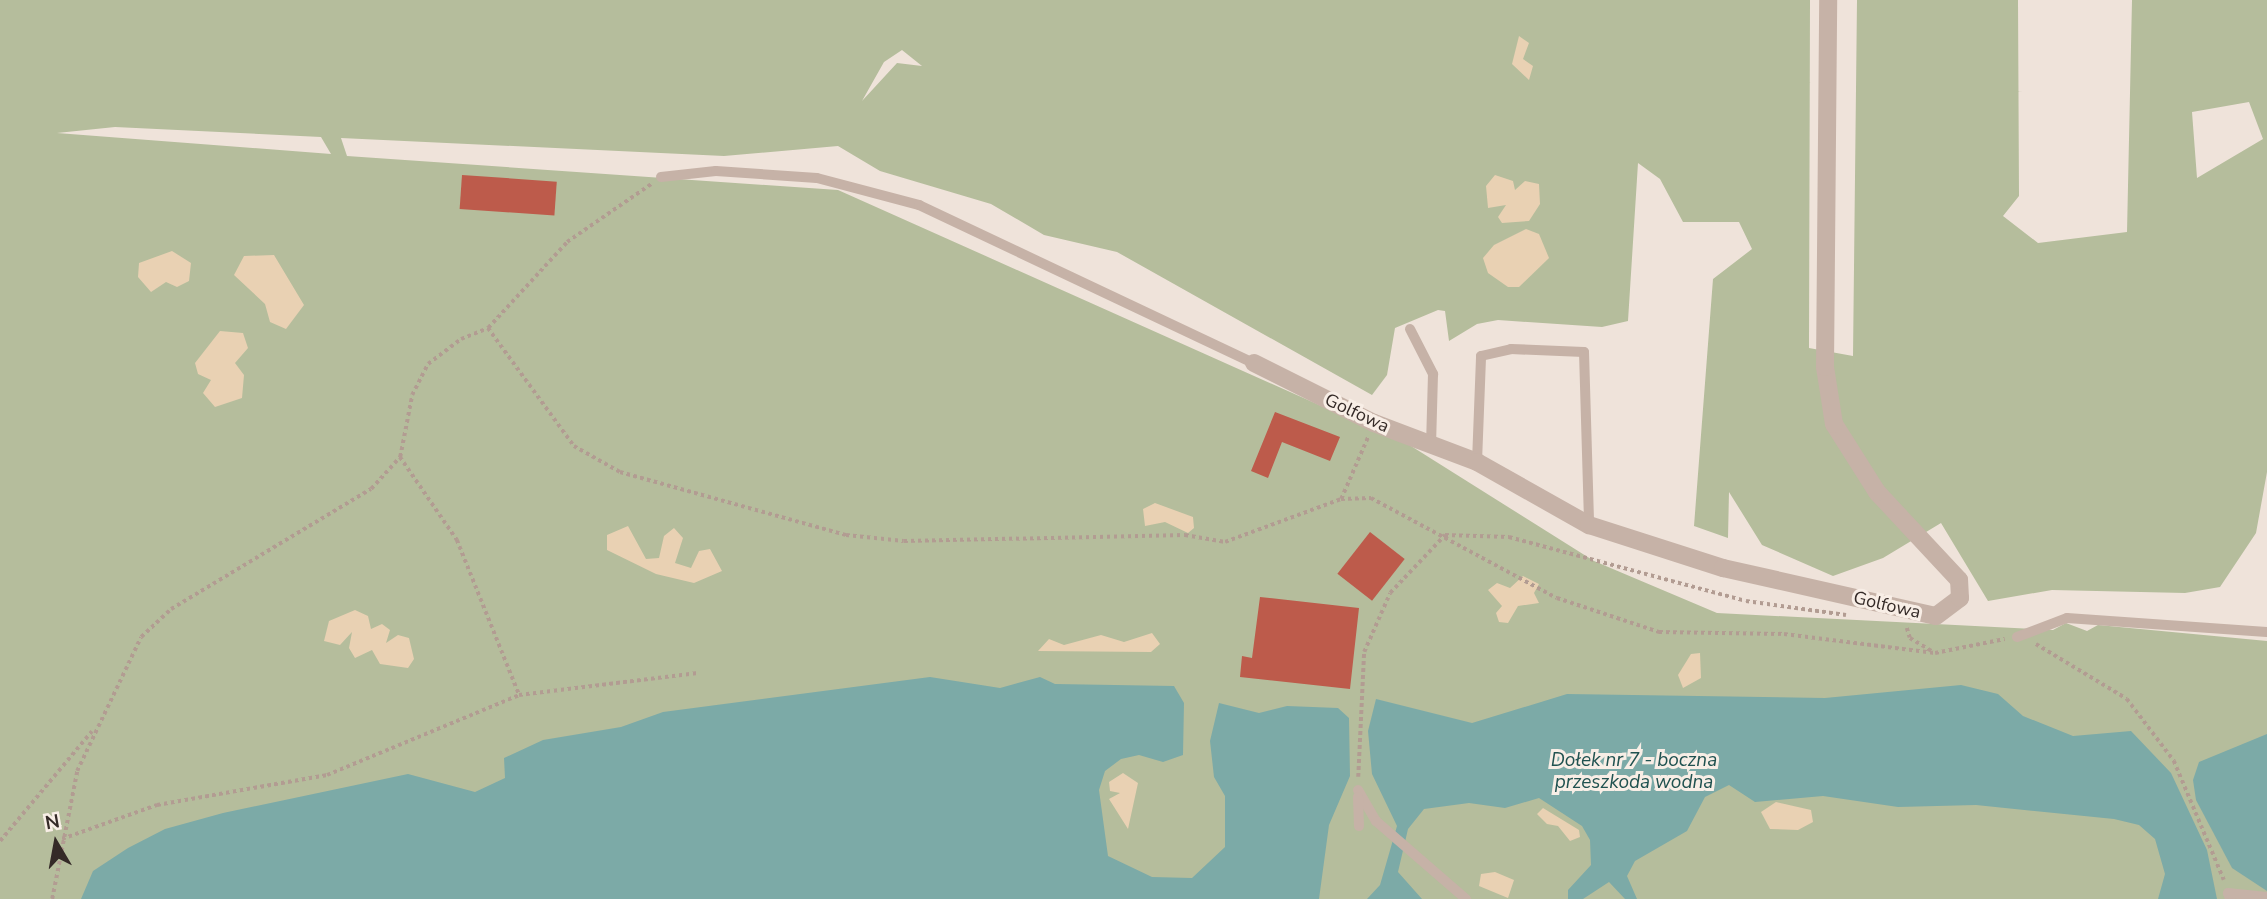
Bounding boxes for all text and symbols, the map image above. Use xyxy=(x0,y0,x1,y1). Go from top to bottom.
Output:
street label: Golfowa xyxy=(1321,389,1393,437)
street label: Golfowa xyxy=(1851,587,1923,623)
water label: Dołek nr 7 - boczna przeszkoda wodna xyxy=(1551,750,1717,794)
north arrow xyxy=(21,808,91,878)
text: N xyxy=(43,808,62,836)

